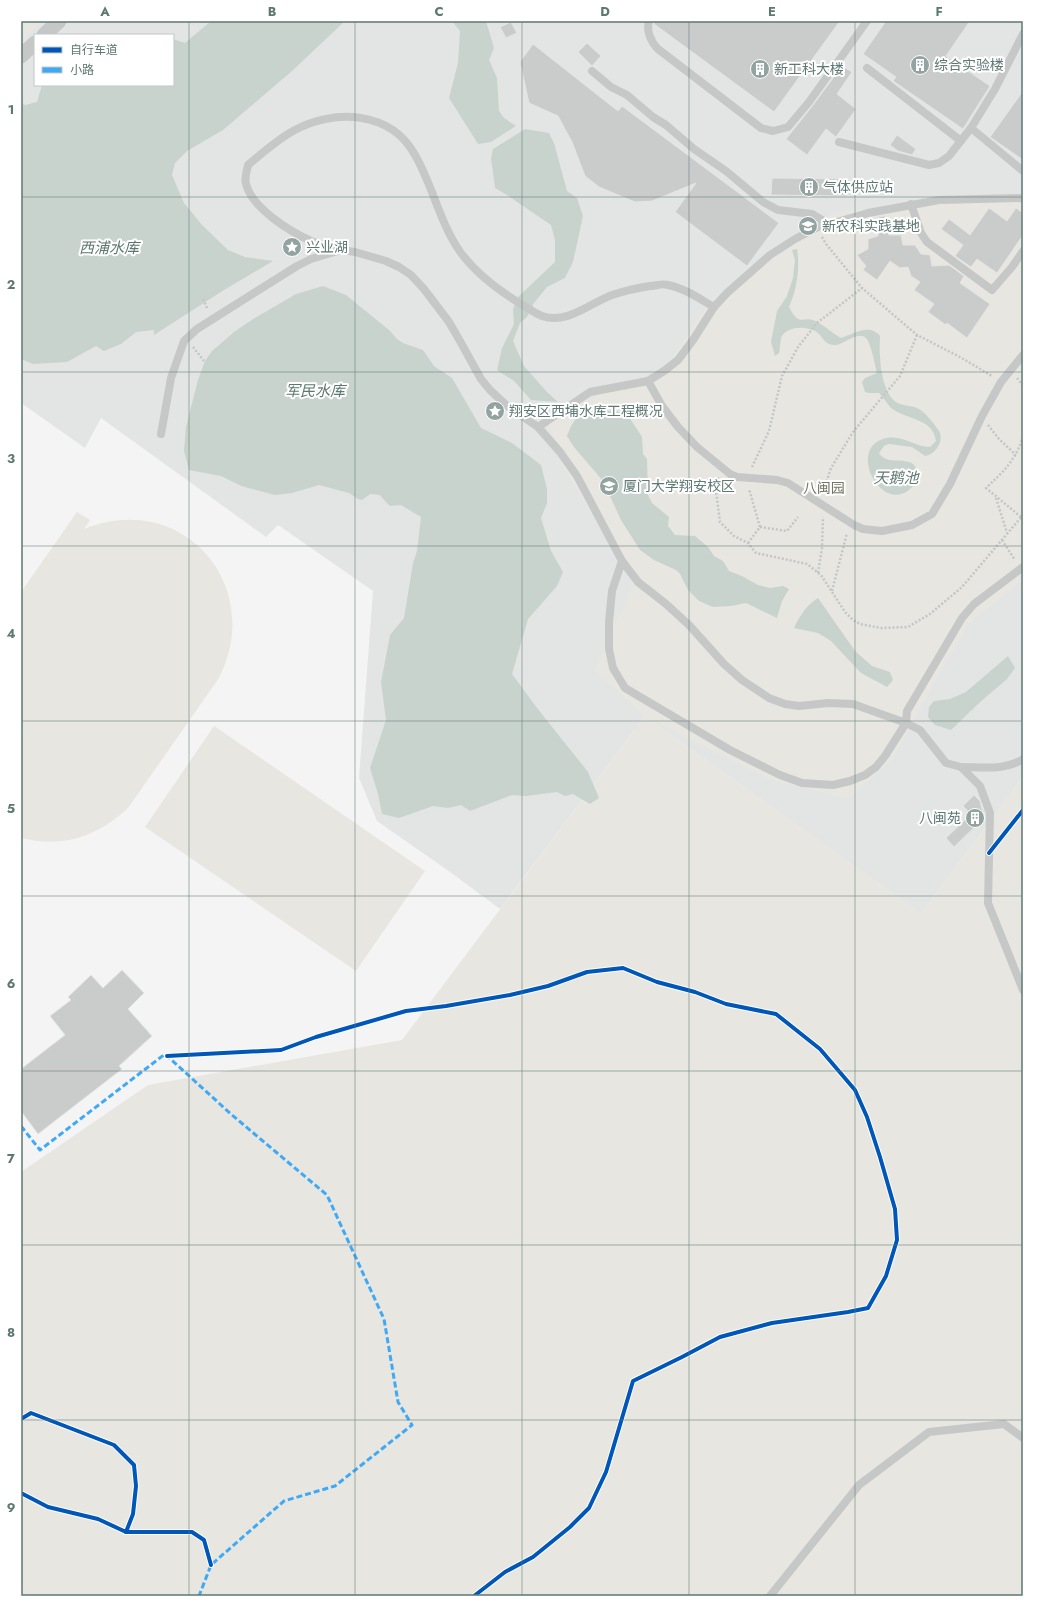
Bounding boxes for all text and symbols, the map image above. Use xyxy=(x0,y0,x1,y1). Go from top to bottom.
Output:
text: A xyxy=(99,2,110,21)
text: B xyxy=(268,2,277,21)
text: C xyxy=(434,2,444,21)
text: D xyxy=(600,2,610,21)
text: E xyxy=(768,2,776,21)
text: F xyxy=(935,2,943,21)
legend xyxy=(34,34,174,86)
text: 自行车道 xyxy=(70,41,118,59)
building icon: 综合实验楼 xyxy=(909,54,931,76)
place label: 综合实验楼 xyxy=(934,55,1004,75)
building icon: 新工科大楼 xyxy=(749,58,771,80)
place label: 新工科大楼 xyxy=(774,59,844,79)
text: 小路 xyxy=(70,61,94,79)
text: 1 xyxy=(8,100,14,119)
building icon: 气体供应站 xyxy=(798,176,820,198)
place label: 气体供应站 xyxy=(823,177,893,197)
school or university icon: 新农科实践基地 xyxy=(797,215,819,237)
place label: 新农科实践基地 xyxy=(822,216,920,236)
place icon: 兴业湖 xyxy=(281,236,303,258)
water label: 西浦水库 xyxy=(79,237,142,259)
place label: 兴业湖 xyxy=(306,237,348,257)
text: 2 xyxy=(7,275,15,294)
water label: 军民水库 xyxy=(285,380,348,402)
place icon: 翔安区西埔水库工程概况 xyxy=(484,400,506,422)
place label: 翔安区西埔水库工程概况 xyxy=(509,401,663,421)
text: 3 xyxy=(7,449,15,468)
water label: 天鹅池 xyxy=(873,467,920,489)
school or university icon: 厦门大学翔安校区 xyxy=(598,475,620,497)
place label: 厦门大学翔安校区 xyxy=(623,476,735,496)
park label: 八闽园 xyxy=(803,478,845,498)
text: 4 xyxy=(6,624,16,643)
text: 5 xyxy=(7,799,15,818)
building icon: 八闽苑 xyxy=(964,807,986,829)
place label: 八闽苑 xyxy=(919,808,961,828)
text: 6 xyxy=(7,974,16,993)
text: 7 xyxy=(7,1149,15,1168)
text: 8 xyxy=(7,1323,15,1342)
text: 9 xyxy=(7,1498,16,1517)

